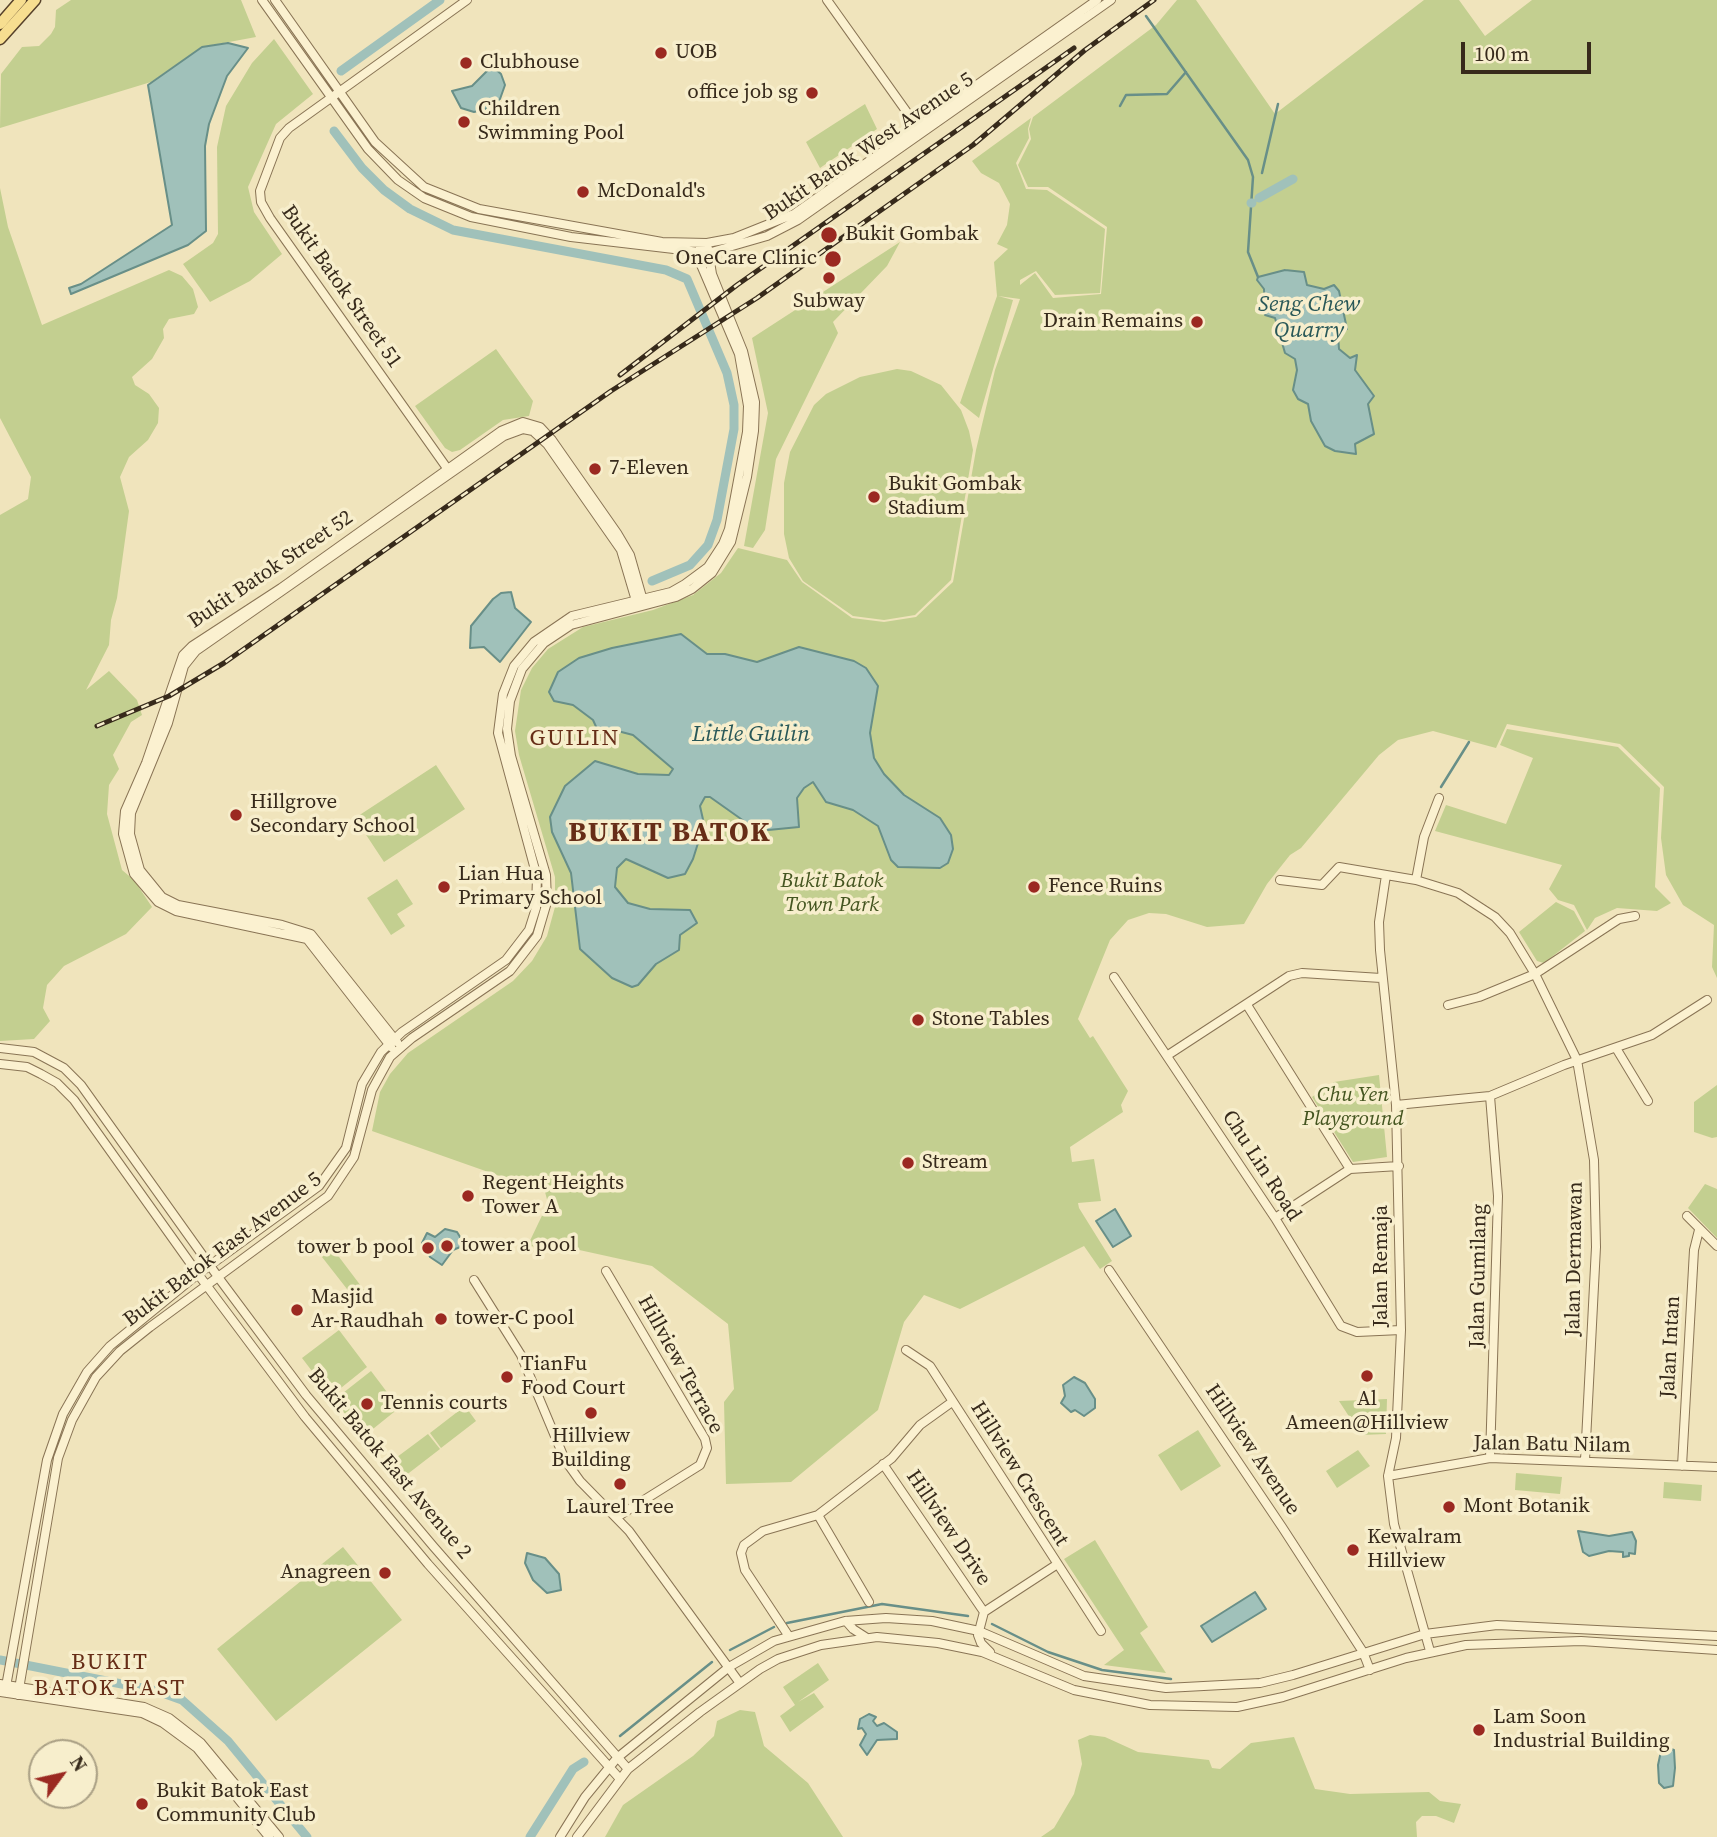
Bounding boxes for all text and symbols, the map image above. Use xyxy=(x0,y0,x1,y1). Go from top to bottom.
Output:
scale bar xyxy=(1465,28,1594,72)
text: 100 m xyxy=(1474,39,1529,68)
place label: UOB xyxy=(675,40,717,66)
marker: UOB xyxy=(653,45,669,61)
place label: Clubhouse xyxy=(480,50,579,76)
marker: Clubhouse xyxy=(458,55,474,71)
street label: Bukit Batok West Avenue 5 xyxy=(759,67,979,227)
place label: office job sg xyxy=(687,80,798,106)
marker: office job sg xyxy=(804,85,820,101)
place label: Children Swimming Pool xyxy=(478,97,624,147)
marker: Children Swimming Pool xyxy=(456,114,472,130)
place label: McDonald's xyxy=(597,179,705,205)
marker: McDonald's xyxy=(575,184,591,200)
street label: Bukit Batok Street 51 xyxy=(275,201,407,373)
place label: Bukit Gombak xyxy=(845,222,979,248)
marker: Bukit Gombak xyxy=(819,225,839,245)
place label: OneCare Clinic xyxy=(676,246,817,272)
marker: OneCare Clinic xyxy=(823,249,843,269)
marker: Subway xyxy=(821,270,837,286)
place label: Subway xyxy=(793,289,865,315)
water label: Seng Chew Quarry xyxy=(1258,291,1360,345)
place label: Drain Remains xyxy=(1043,309,1183,335)
marker: Drain Remains xyxy=(1189,314,1205,330)
place label: 7-Eleven xyxy=(609,456,689,482)
marker: 7-Eleven xyxy=(587,461,603,477)
place label: Bukit Gombak Stadium xyxy=(888,472,1022,522)
marker: Bukit Gombak Stadium xyxy=(866,489,882,505)
street label: Bukit Batok Street 52 xyxy=(184,506,358,634)
water label: Little Guilin xyxy=(692,721,810,749)
district label: GUILIN xyxy=(530,725,620,753)
place label: Hillgrove Secondary School xyxy=(250,790,415,840)
marker: Hillgrove Secondary School xyxy=(228,807,244,823)
district label: BUKIT BATOK xyxy=(570,817,770,851)
place label: Lian Hua Primary School xyxy=(458,862,602,912)
park label: Bukit Batok Town Park xyxy=(780,869,884,919)
place label: Fence Ruins xyxy=(1048,874,1162,900)
marker: Lian Hua Primary School xyxy=(436,879,452,895)
marker: Fence Ruins xyxy=(1026,879,1042,895)
place label: Stone Tables xyxy=(932,1007,1050,1033)
marker: Stone Tables xyxy=(910,1012,926,1028)
park label: Chu Yen Playground xyxy=(1302,1083,1404,1133)
street label: Chu Lin Road xyxy=(1216,1106,1306,1226)
place label: Stream xyxy=(922,1150,988,1176)
marker: Stream xyxy=(900,1155,916,1171)
street label: Bukit Batok East Avenue 5 xyxy=(119,1167,327,1333)
place label: Regent Heights Tower A xyxy=(482,1171,624,1221)
street label: Jalan Dermawan xyxy=(1561,1181,1589,1337)
marker: Regent Heights Tower A xyxy=(460,1188,476,1204)
street label: Jalan Gumilang xyxy=(1465,1204,1493,1348)
street label: Jalan Remaja xyxy=(1369,1205,1395,1327)
place label: tower a pool xyxy=(461,1233,576,1259)
place label: tower b pool xyxy=(297,1235,414,1261)
marker: tower a pool xyxy=(439,1238,455,1254)
marker: tower b pool xyxy=(420,1240,436,1256)
place label: Masjid Ar-Raudhah xyxy=(311,1285,424,1335)
street label: Hillview Terrace xyxy=(632,1291,728,1439)
street label: Jalan Intan xyxy=(1656,1295,1686,1399)
marker: Masjid Ar-Raudhah xyxy=(289,1302,305,1318)
place label: tower-C pool xyxy=(455,1306,574,1332)
marker: tower-C pool xyxy=(433,1311,449,1327)
place label: TianFu Food Court xyxy=(521,1352,625,1402)
street label: Bukit Batok East Avenue 2 xyxy=(302,1363,476,1565)
marker: Al Ameen@Hillview xyxy=(1359,1368,1375,1384)
marker: TianFu Food Court xyxy=(499,1369,515,1385)
street label: Hillview Avenue xyxy=(1199,1380,1305,1520)
place label: Al Ameen@Hillview xyxy=(1285,1387,1449,1437)
place label: Tennis courts xyxy=(381,1391,508,1417)
marker: Tennis courts xyxy=(359,1396,375,1412)
street label: Hillview Crescent xyxy=(964,1397,1074,1551)
marker: Hillview Building xyxy=(583,1405,599,1421)
place label: Hillview Building xyxy=(551,1424,631,1474)
street label: Jalan Batu Nilam xyxy=(1473,1431,1631,1459)
street label: Hillview Drive xyxy=(900,1465,996,1591)
marker: Laurel Tree xyxy=(612,1476,628,1492)
place label: Mont Botanik xyxy=(1463,1494,1590,1520)
place label: Laurel Tree xyxy=(566,1495,674,1521)
marker: Mont Botanik xyxy=(1441,1499,1457,1515)
place label: Kewalram Hillview xyxy=(1367,1525,1462,1575)
marker: Kewalram Hillview xyxy=(1345,1542,1361,1558)
place label: Anagreen xyxy=(280,1560,371,1586)
marker: Anagreen xyxy=(377,1565,393,1581)
district label: BUKIT BATOK EAST xyxy=(35,1649,185,1703)
place label: Lam Soon Industrial Building xyxy=(1493,1705,1670,1755)
marker: Lam Soon Industrial Building xyxy=(1471,1722,1487,1738)
north arrow xyxy=(28,1739,98,1809)
text: N xyxy=(64,1751,94,1777)
place label: Bukit Batok East Community Club xyxy=(156,1779,316,1829)
marker: Bukit Batok East Community Club xyxy=(134,1796,150,1812)

